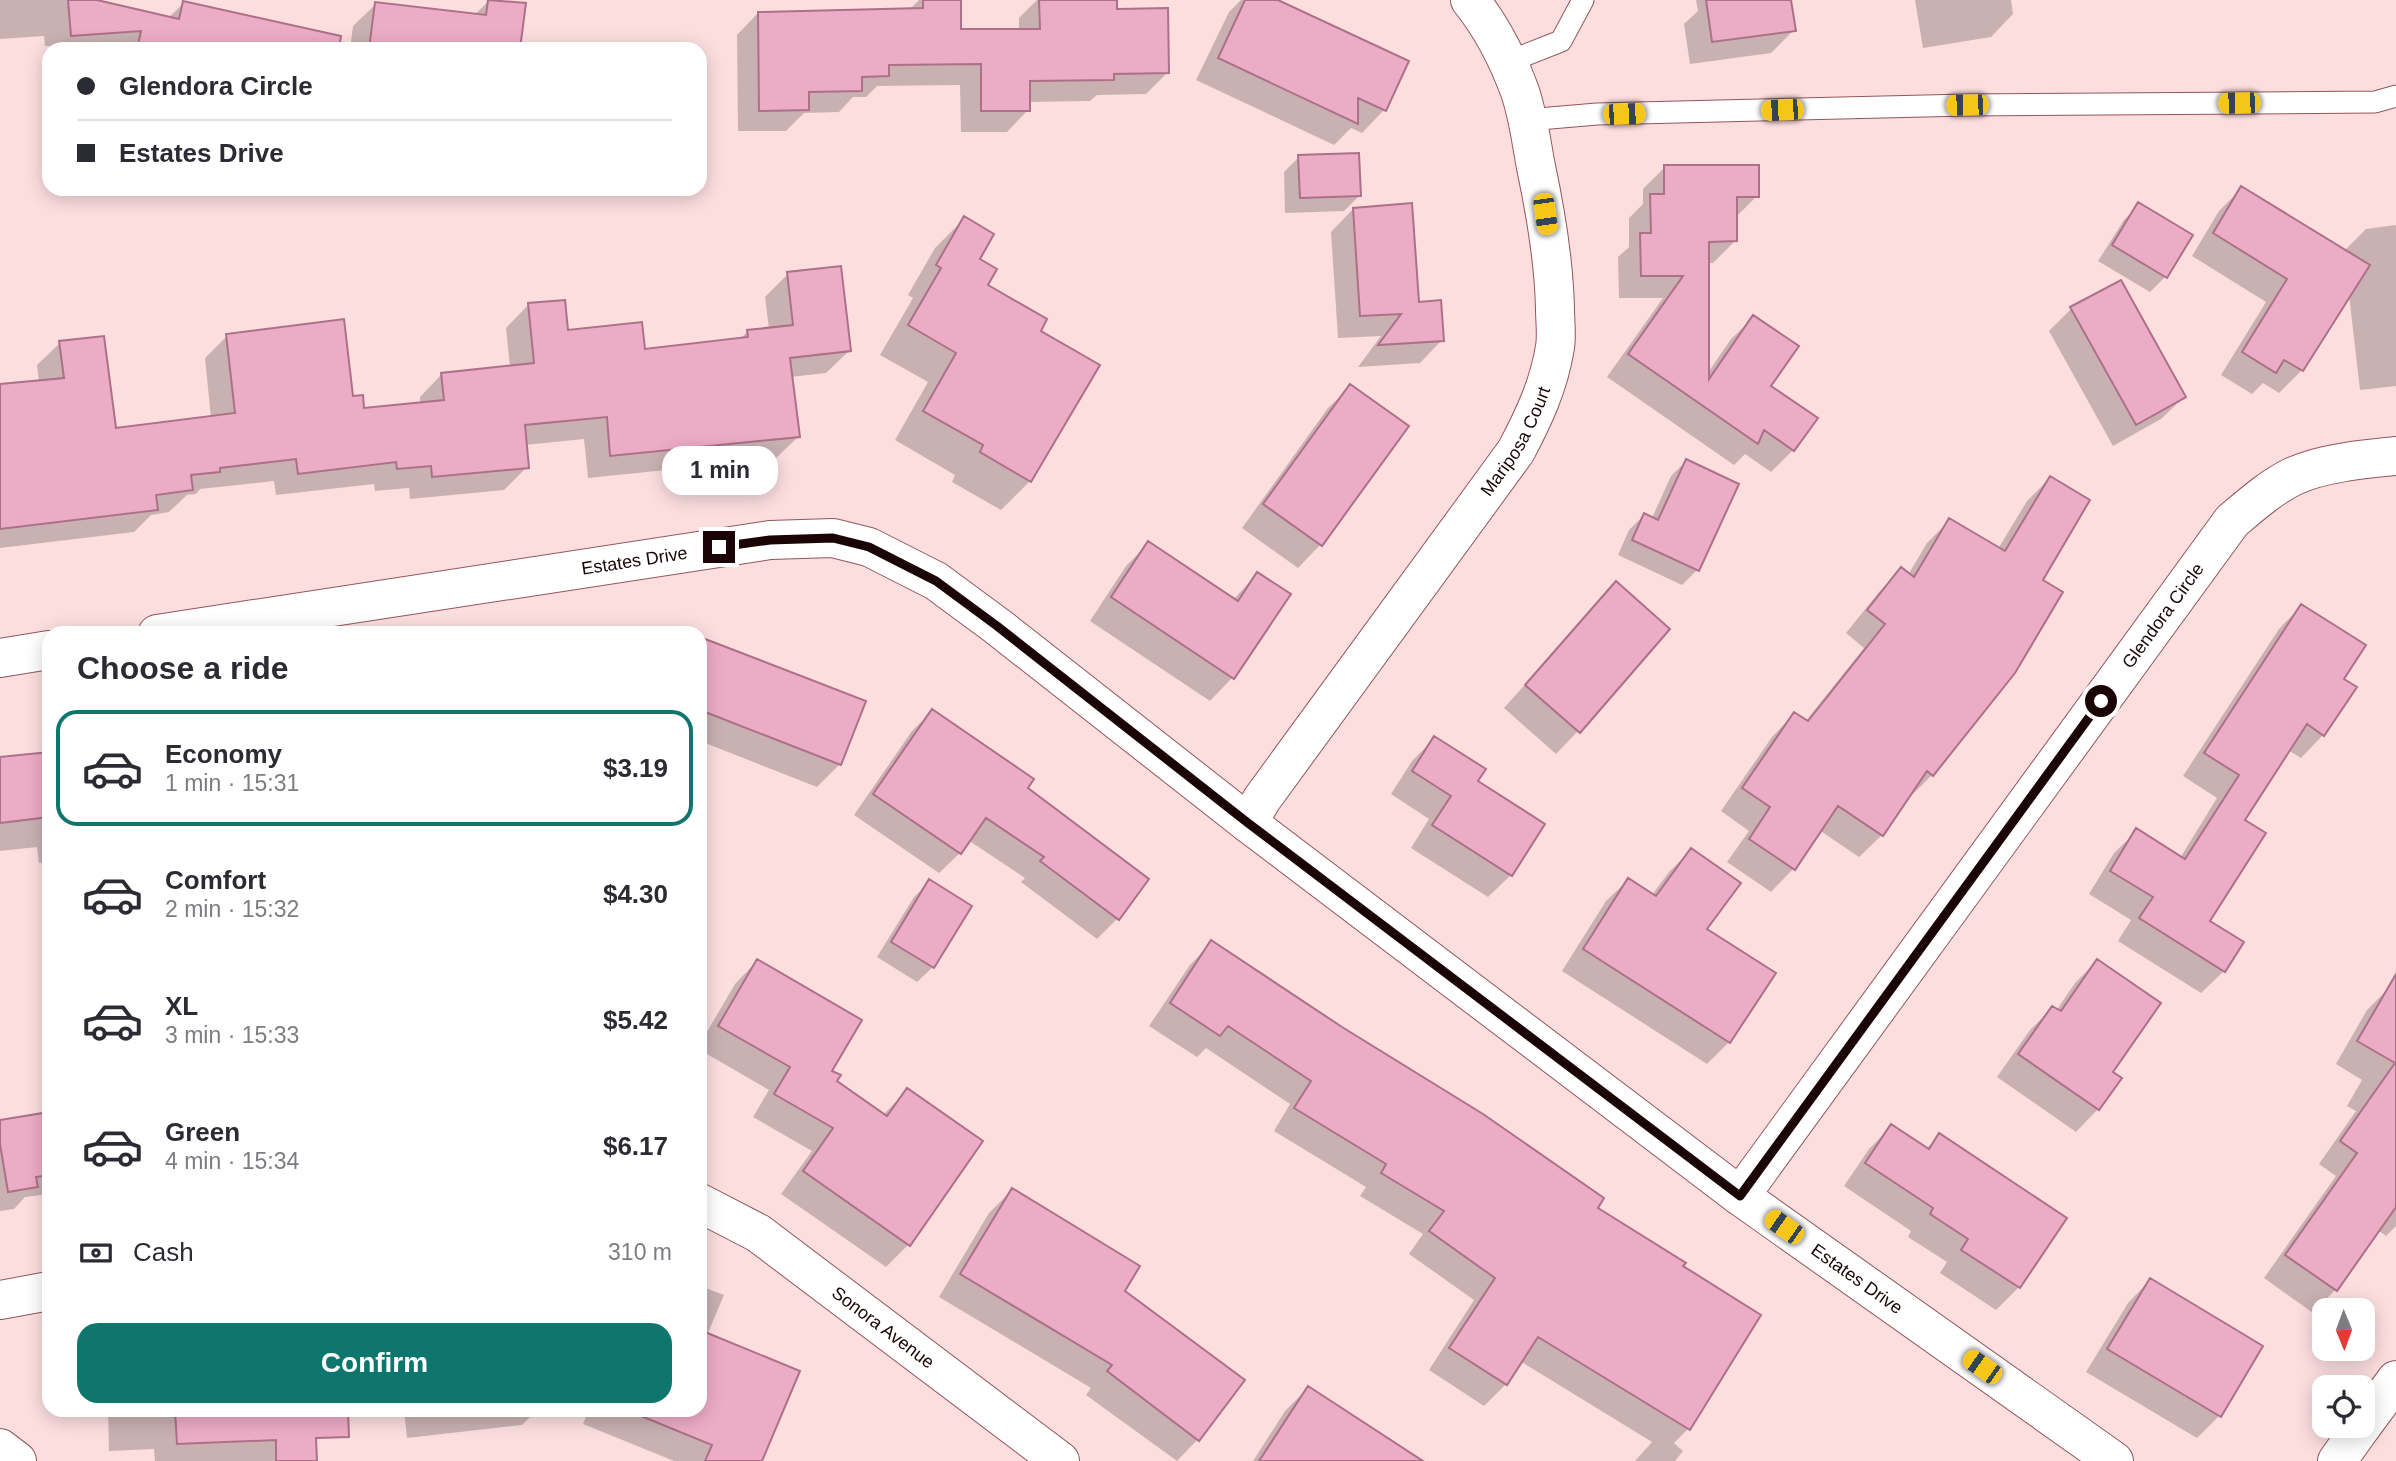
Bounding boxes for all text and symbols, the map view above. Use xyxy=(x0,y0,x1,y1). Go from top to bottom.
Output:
text: Glendora Circle xyxy=(119,71,313,101)
car xyxy=(2218,92,2261,114)
car xyxy=(1946,94,1989,116)
car xyxy=(1761,99,1804,121)
car xyxy=(1603,103,1646,125)
text: Estates Drive xyxy=(119,138,284,168)
car xyxy=(1532,192,1559,236)
street label: Mariposa Court xyxy=(1477,384,1554,500)
callout: 1 min xyxy=(661,446,777,494)
text: 1 min xyxy=(690,457,750,483)
route end xyxy=(703,531,735,563)
street label: Estates Drive xyxy=(580,543,689,579)
street label: Glendora Circle xyxy=(2118,559,2208,672)
text: Choose a ride xyxy=(77,650,289,686)
route start xyxy=(2085,685,2117,717)
icon: car xyxy=(81,737,144,800)
text: Economy xyxy=(165,739,282,769)
text: $3.19 xyxy=(603,753,668,783)
text: 1 min · 15:31 xyxy=(165,770,299,796)
icon: car xyxy=(81,863,144,926)
text: Comfort xyxy=(165,865,266,895)
text: $4.30 xyxy=(603,879,668,909)
text: 2 min · 15:32 xyxy=(165,896,299,922)
icon: car xyxy=(81,989,144,1052)
text: XL xyxy=(165,991,198,1021)
text: $5.42 xyxy=(603,1005,668,1035)
text: 3 min · 15:33 xyxy=(165,1022,299,1048)
icon: car xyxy=(81,1115,144,1178)
text: Green xyxy=(165,1117,240,1147)
text: $6.17 xyxy=(603,1131,668,1161)
text: 4 min · 15:34 xyxy=(165,1148,299,1174)
car xyxy=(1761,1206,1808,1248)
icon: cash xyxy=(77,1234,115,1272)
text: Cash xyxy=(133,1237,194,1267)
text: 310 m xyxy=(608,1239,672,1265)
street label: Estates Drive xyxy=(1807,1240,1906,1318)
street label: Sonora Avenue xyxy=(828,1282,938,1372)
north arrow xyxy=(2312,1298,2375,1362)
map controls xyxy=(2312,1298,2375,1438)
button: Confirm xyxy=(77,1323,672,1403)
car xyxy=(1959,1346,2006,1388)
button: locate xyxy=(2312,1375,2375,1438)

